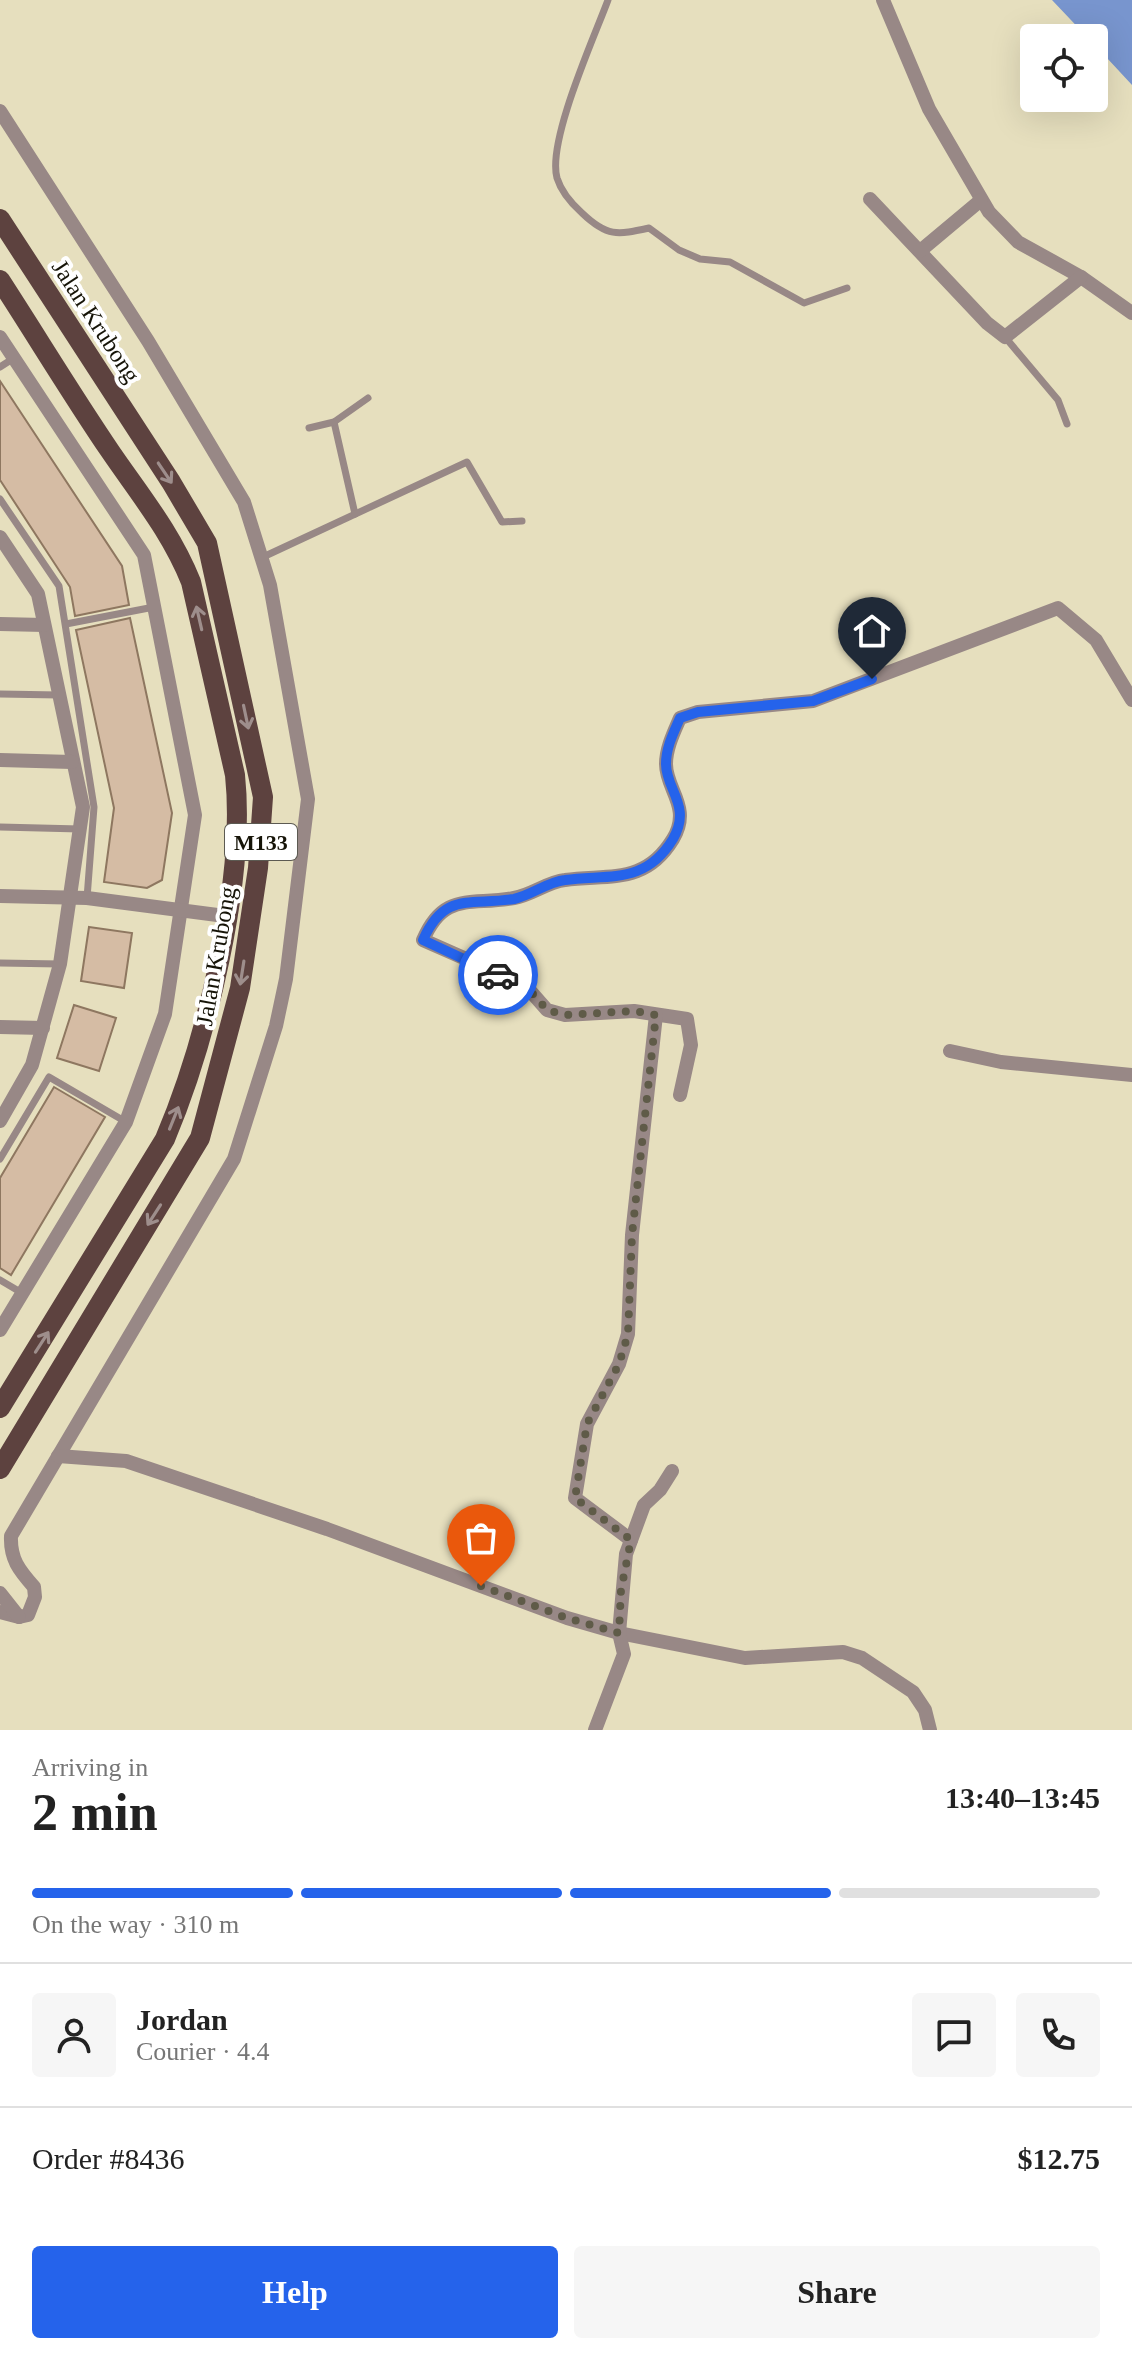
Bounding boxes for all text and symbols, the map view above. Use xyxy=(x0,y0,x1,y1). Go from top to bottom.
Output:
map controls xyxy=(1020,24,1108,112)
button: locate xyxy=(1020,24,1108,112)
street label: Jalan Krubong xyxy=(47,255,145,387)
one-way arrow xyxy=(157,461,173,483)
pin xyxy=(838,597,906,679)
one-way arrow xyxy=(191,606,206,632)
icon: home xyxy=(850,609,894,653)
one-way arrow xyxy=(239,703,254,729)
road number: M133 xyxy=(225,824,297,860)
street label: Jalan Krubong xyxy=(191,884,241,1028)
courier xyxy=(458,935,538,1015)
icon: car xyxy=(476,953,520,997)
one-way arrow xyxy=(234,960,249,985)
one-way arrow xyxy=(168,1106,182,1131)
one-way arrow xyxy=(145,1203,161,1226)
one-way arrow xyxy=(35,1331,51,1354)
pin xyxy=(447,1504,515,1586)
icon: bag xyxy=(459,1516,503,1560)
text: Arriving in xyxy=(32,1753,148,1782)
text: 13:40–13:45 xyxy=(945,1781,1100,1814)
text: 2 min xyxy=(32,1784,158,1841)
text: On the way · 310 m xyxy=(32,1910,239,1939)
button: person xyxy=(32,1993,116,2077)
button: chat xyxy=(912,1993,996,2077)
button: phone xyxy=(1016,1993,1100,2077)
text: Jordan xyxy=(136,2003,228,2036)
text: Courier · 4.4 xyxy=(136,2037,270,2066)
text: Order #8436 xyxy=(32,2142,184,2175)
text: $12.75 xyxy=(1018,2142,1100,2175)
button: Help xyxy=(32,2246,558,2338)
button: Share xyxy=(574,2246,1100,2338)

